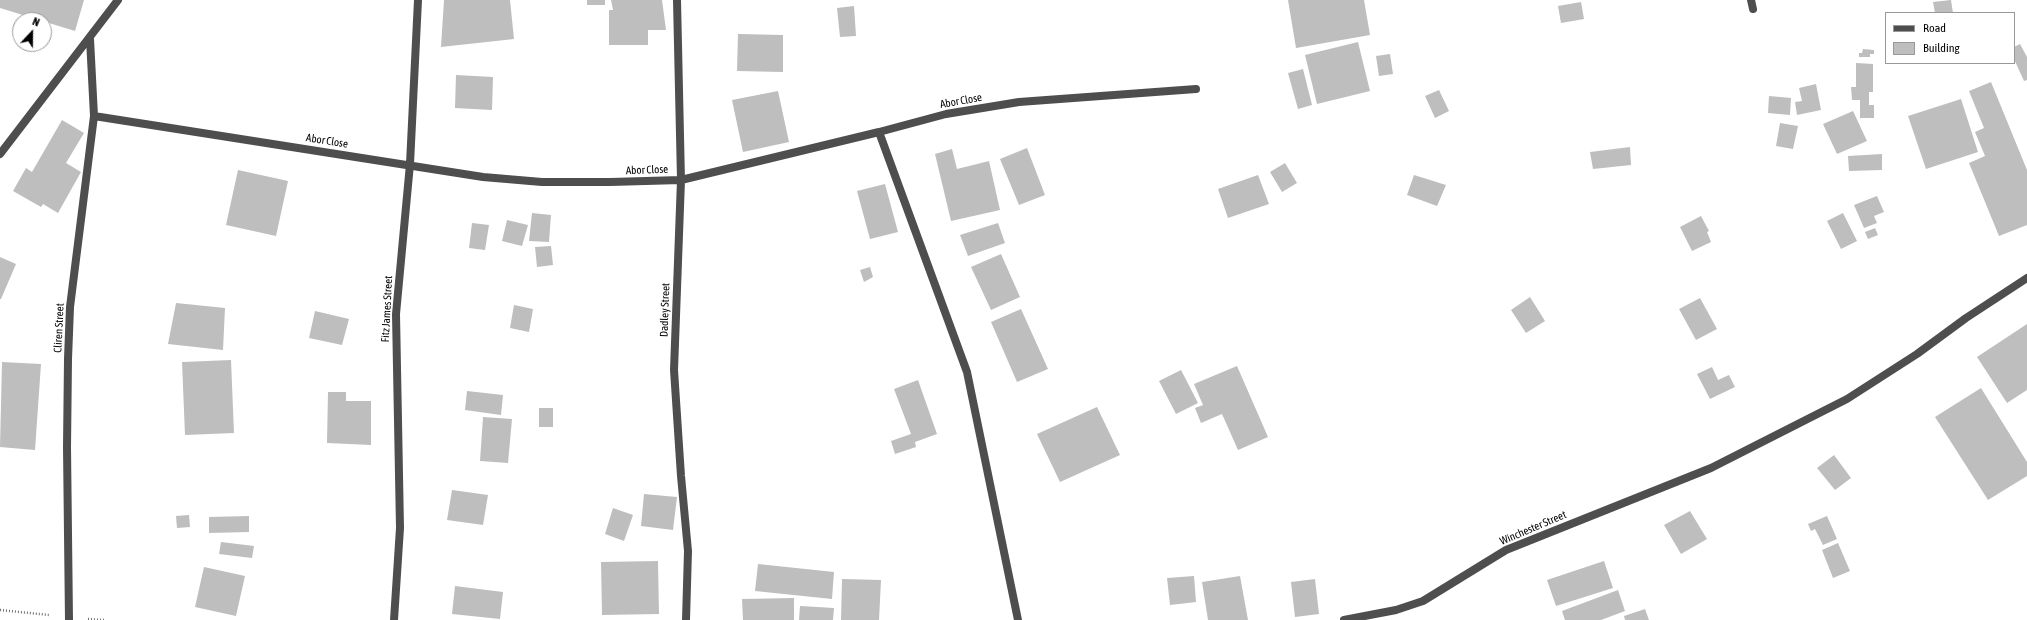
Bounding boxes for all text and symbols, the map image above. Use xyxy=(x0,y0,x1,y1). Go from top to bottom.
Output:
north arrow xyxy=(12,12,52,52)
legend xyxy=(1885,12,2015,64)
text: N xyxy=(31,15,41,29)
text: Road xyxy=(1923,21,1946,35)
text: Building xyxy=(1923,41,1960,55)
street label: Abor Close xyxy=(939,91,983,111)
street label: Abor Close xyxy=(305,131,349,151)
street label: Abor Close xyxy=(626,163,668,177)
street label: Fitz James Street xyxy=(379,275,395,343)
street label: Dadley Street xyxy=(657,283,673,337)
street label: Cliren Street xyxy=(51,303,67,353)
street label: Winchester Street xyxy=(1498,508,1568,548)

